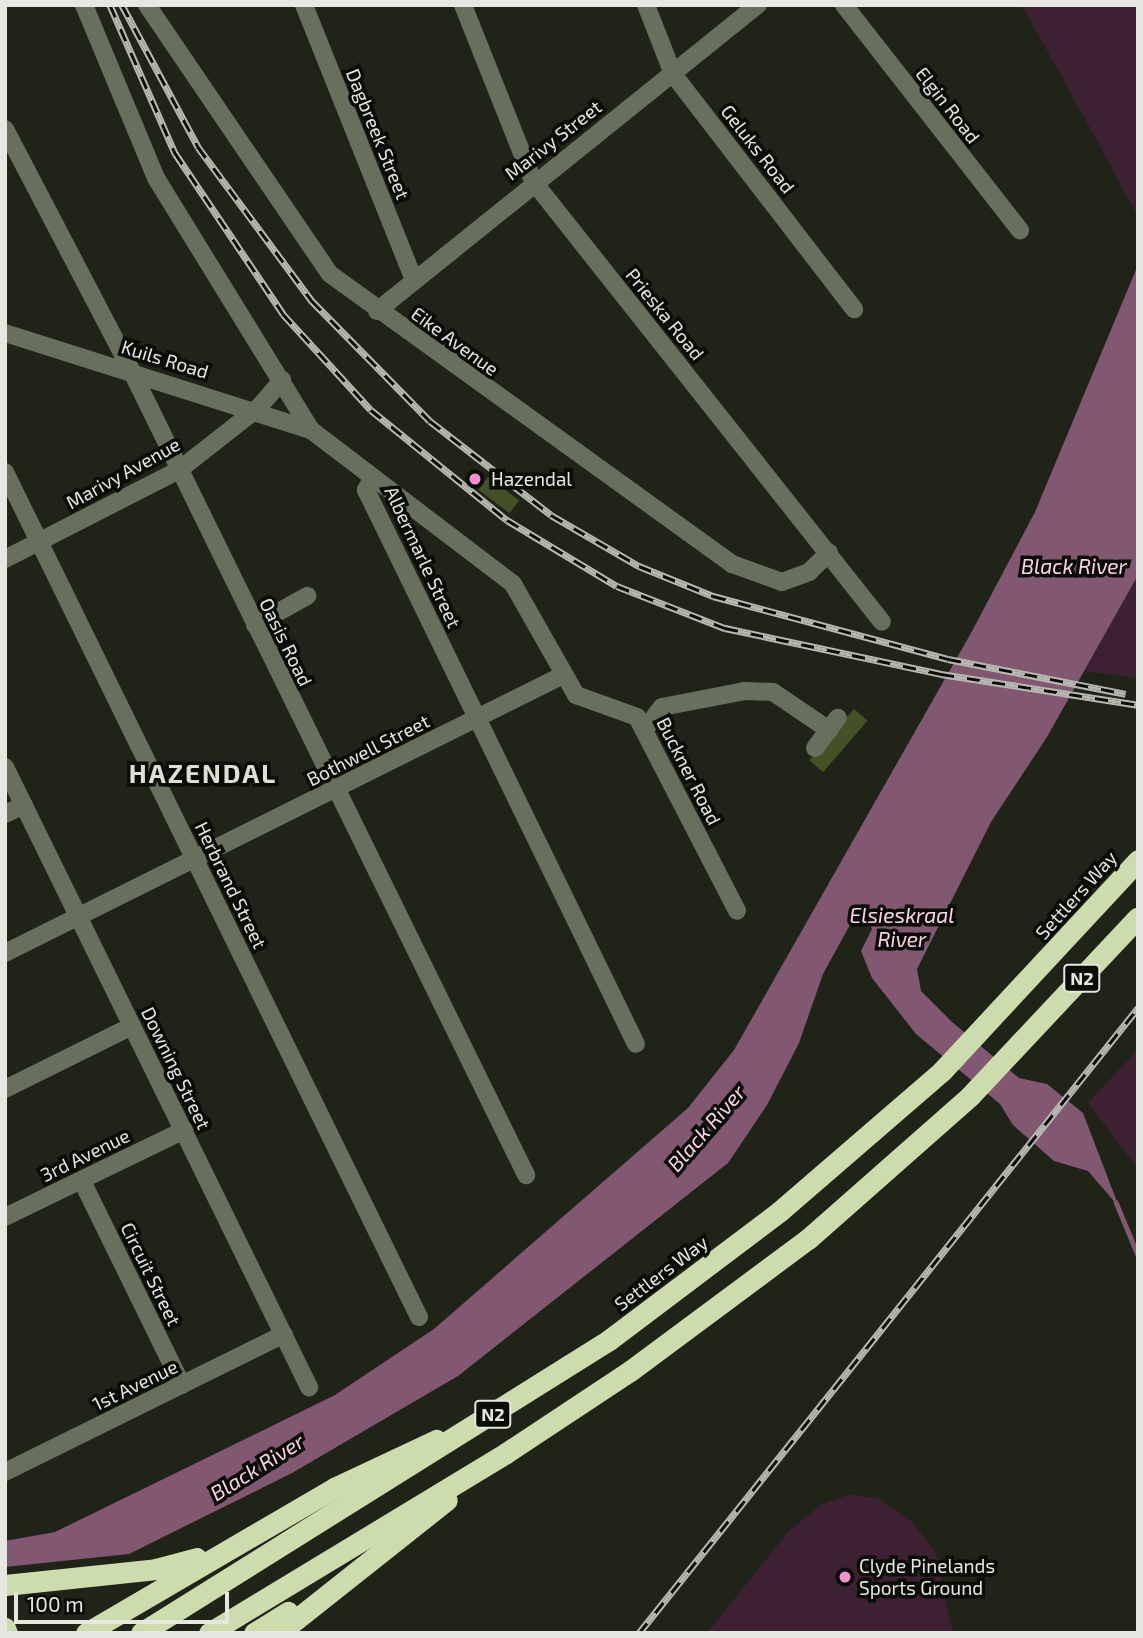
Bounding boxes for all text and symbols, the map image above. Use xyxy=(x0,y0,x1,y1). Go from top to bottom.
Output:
street label: Elgin Road xyxy=(911,62,985,148)
street label: Dagbreek Street xyxy=(341,65,415,203)
street label: Marivy Street xyxy=(500,95,606,185)
street label: Geluks Road xyxy=(716,100,800,198)
street label: Prieska Road xyxy=(621,264,709,364)
street label: Eike Avenue xyxy=(407,302,503,380)
street label: Kuils Road xyxy=(119,335,211,383)
street label: Marivy Avenue xyxy=(62,432,184,514)
place label: Hazendal xyxy=(491,468,572,490)
marker: Hazendal xyxy=(465,469,485,489)
street label: Albermarle Street xyxy=(380,483,466,631)
water label: Black River xyxy=(1021,553,1127,579)
street label: Oasis Road xyxy=(255,594,317,690)
street label: Bothwell Street xyxy=(303,709,433,791)
street label: Buckner Road xyxy=(652,713,726,829)
district label: HAZENDAL xyxy=(130,757,276,789)
street label: Herbrand Street xyxy=(190,818,272,952)
street label: Settlers Way xyxy=(1030,846,1122,944)
water label: Elsieskraal River xyxy=(850,902,954,952)
road number: N2 xyxy=(1063,964,1101,993)
street label: Downing Street xyxy=(137,1003,215,1133)
water label: Black River xyxy=(662,1080,750,1176)
street label: 3rd Avenue xyxy=(37,1124,133,1186)
street label: Circuit Street xyxy=(116,1219,186,1329)
street label: Settlers Way xyxy=(610,1231,712,1315)
street label: 1st Avenue xyxy=(88,1355,182,1415)
road number: N2 xyxy=(474,1400,512,1428)
water label: Black River xyxy=(205,1428,309,1506)
place label: Clyde Pinelands Sports Ground xyxy=(859,1555,995,1599)
marker: Clyde Pinelands Sports Ground xyxy=(837,1569,853,1585)
scale bar xyxy=(18,1578,233,1622)
text: 100 m xyxy=(27,1591,84,1616)

